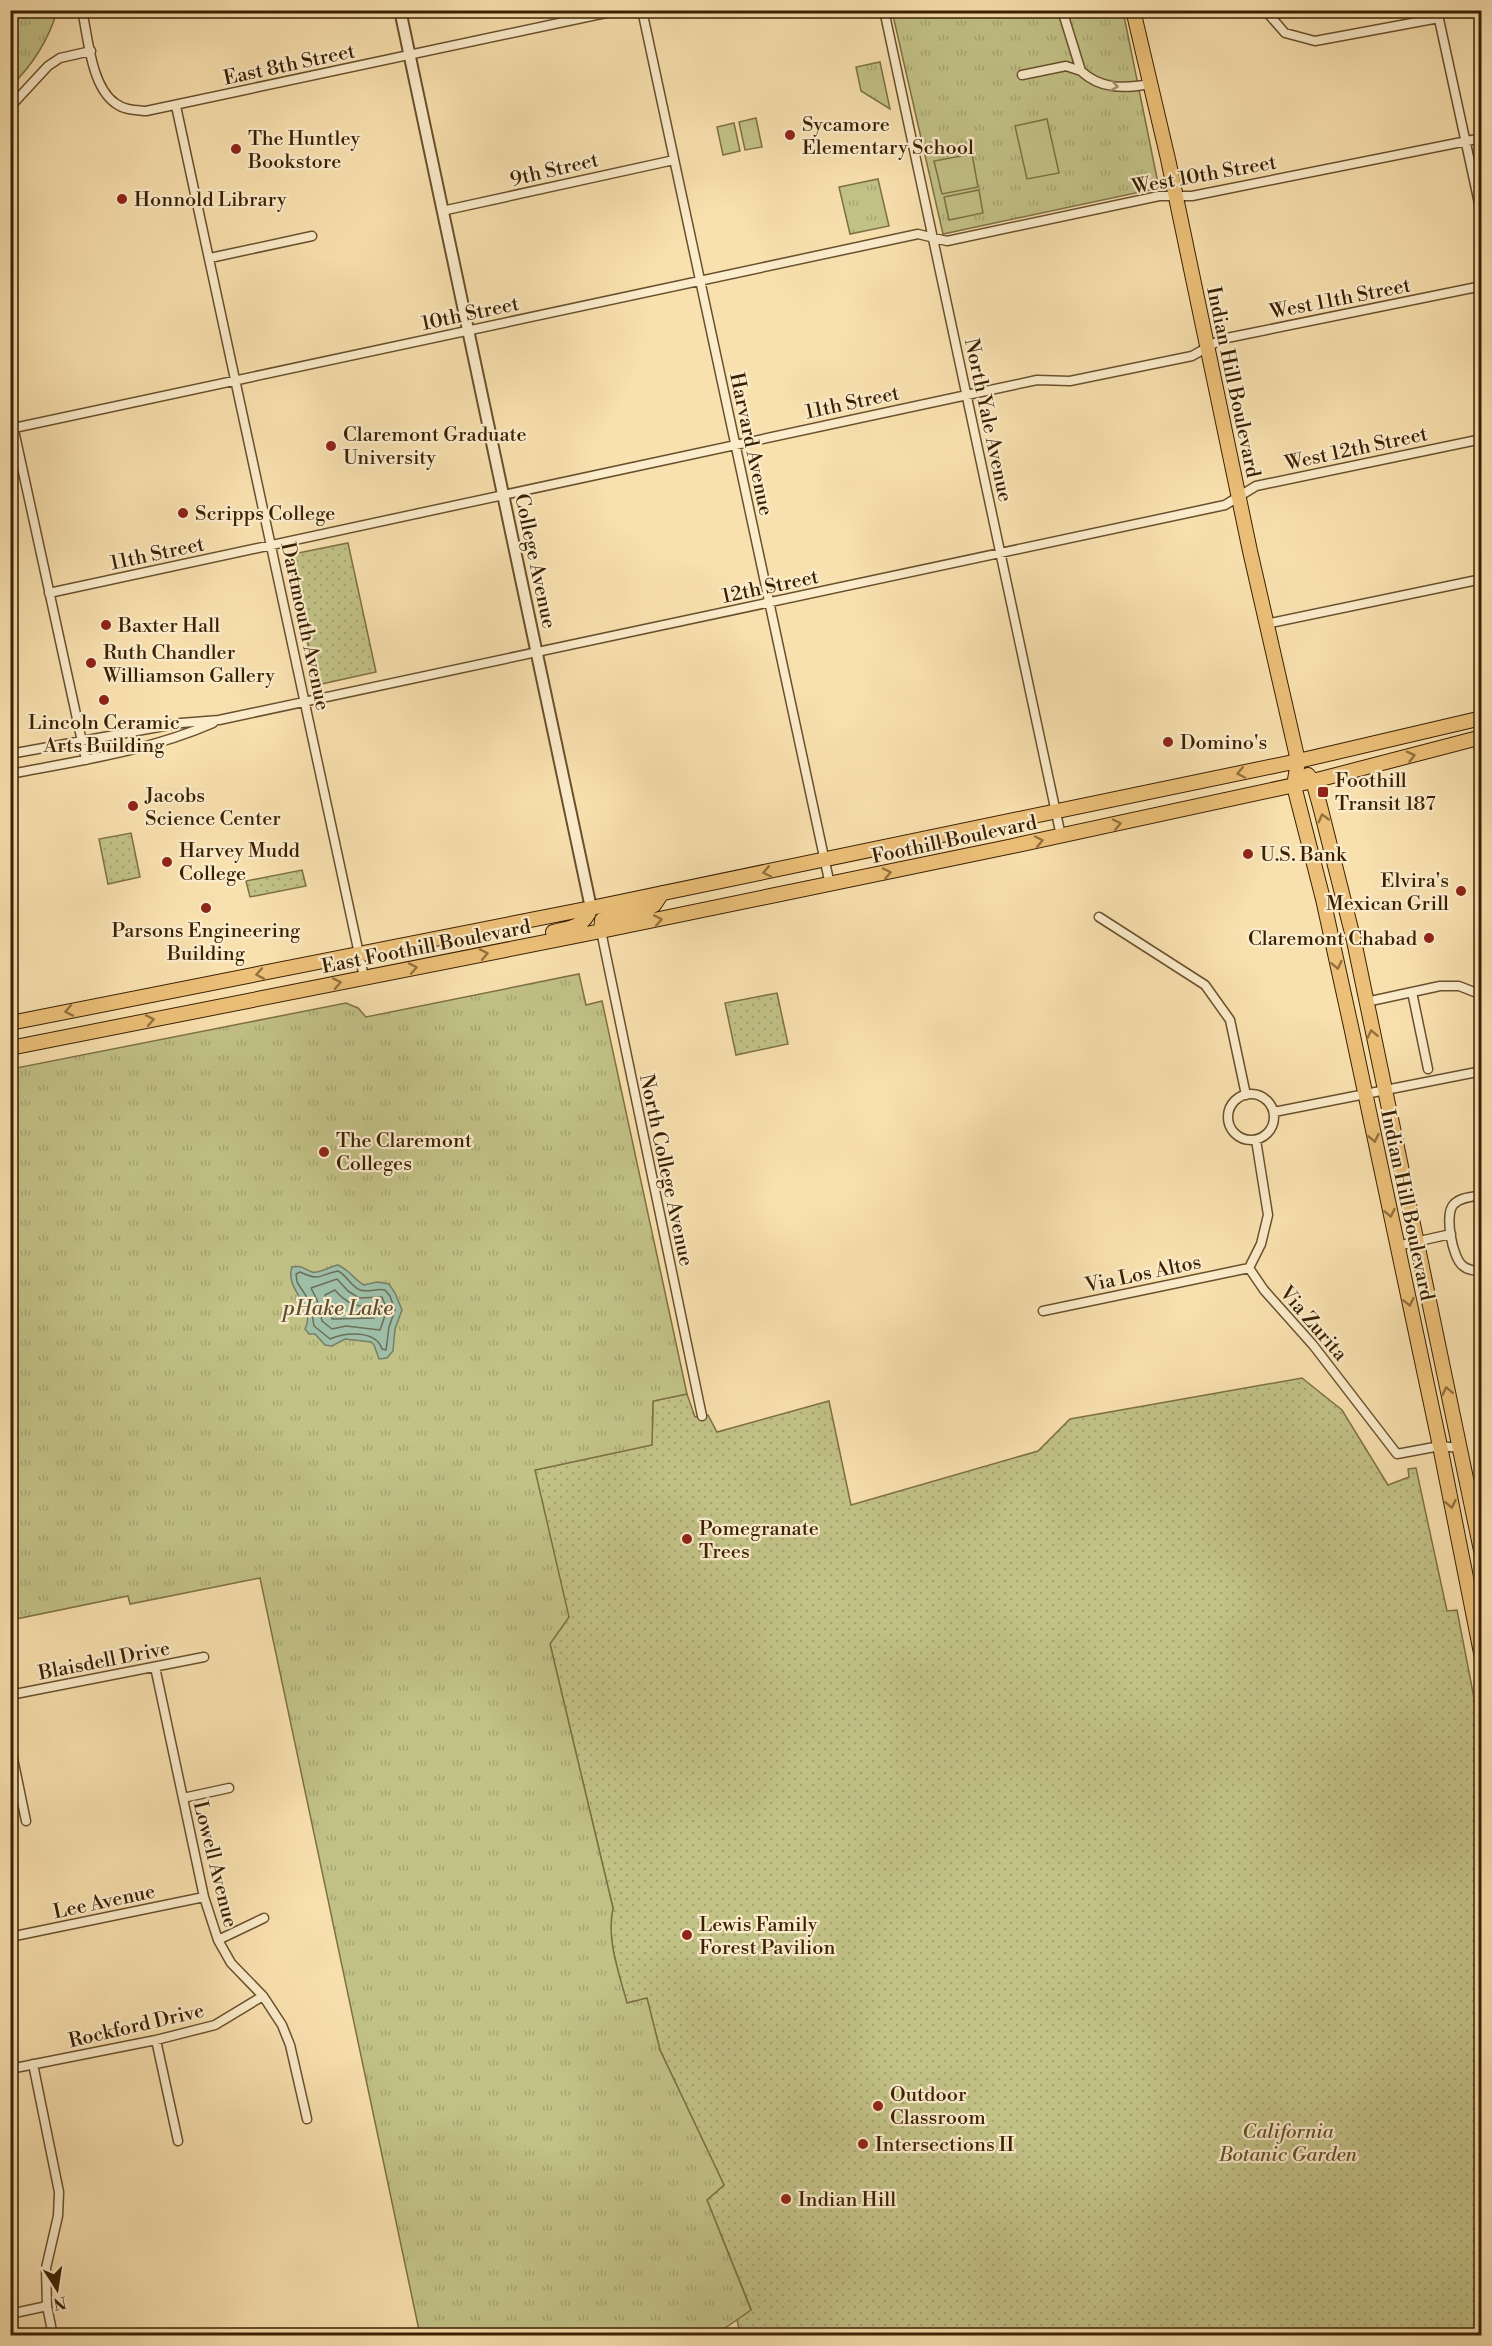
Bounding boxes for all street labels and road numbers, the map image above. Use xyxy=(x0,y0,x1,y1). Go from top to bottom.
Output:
street label: East 8th Street xyxy=(221,39,357,92)
street label: 9th Street xyxy=(508,148,601,193)
street label: West 10th Street xyxy=(1129,150,1278,201)
street label: West 11th Street xyxy=(1267,274,1413,326)
street label: Indian Hill Boulevard xyxy=(1200,284,1265,481)
street label: 10th Street xyxy=(419,292,521,337)
street label: North Yale Avenue xyxy=(958,336,1017,504)
street label: Harvard Avenue xyxy=(723,371,778,518)
street label: 11th Street xyxy=(803,381,902,426)
street label: West 12th Street xyxy=(1282,422,1430,477)
street label: College Avenue xyxy=(508,492,561,631)
street label: 11th Street xyxy=(108,532,207,577)
street label: Dartmouth Avenue xyxy=(274,540,335,713)
street label: 12th Street xyxy=(720,565,821,610)
street label: Foothill Boulevard xyxy=(869,811,1040,870)
street label: East Foothill Boulevard xyxy=(320,915,534,980)
street label: North College Avenue xyxy=(633,1072,698,1269)
street label: Indian Hill Boulevard xyxy=(1374,1107,1439,1304)
street label: Via Los Altos xyxy=(1082,1250,1204,1299)
street label: Via Zurita xyxy=(1273,1281,1353,1367)
street label: Blaisdell Drive xyxy=(35,1636,172,1687)
street label: Lowell Avenue xyxy=(187,1798,242,1930)
street label: Lee Avenue xyxy=(51,1879,158,1925)
street label: Rockford Drive xyxy=(66,1999,207,2054)

